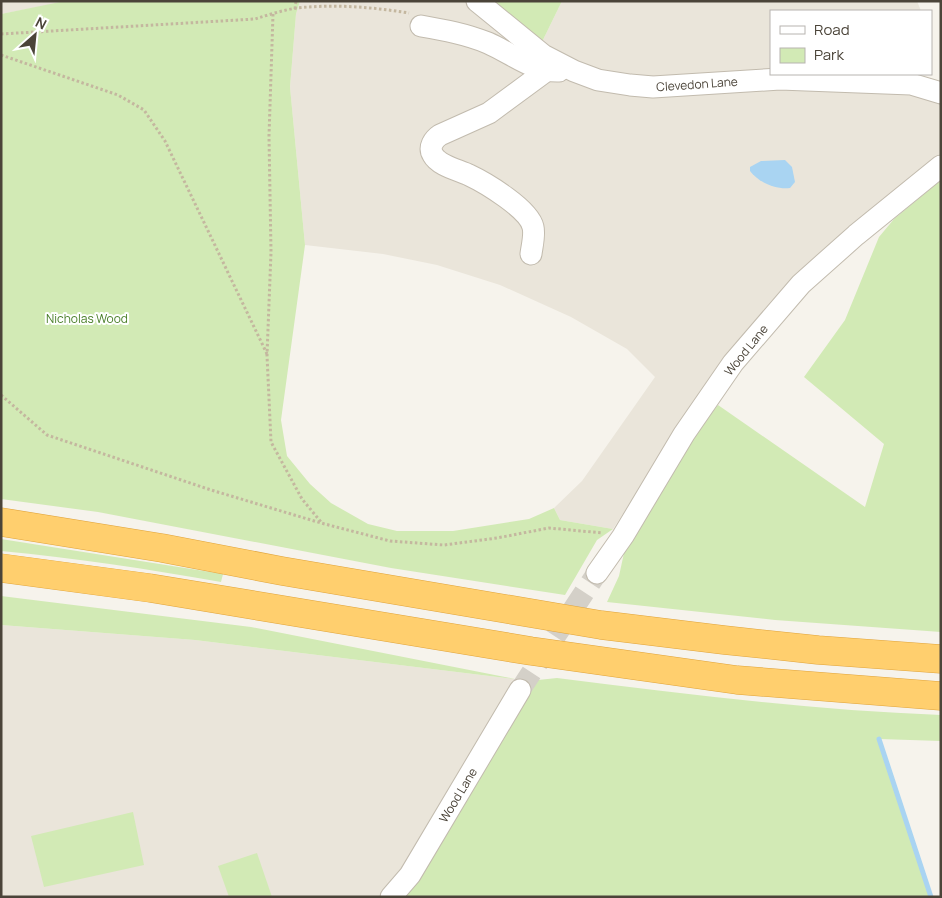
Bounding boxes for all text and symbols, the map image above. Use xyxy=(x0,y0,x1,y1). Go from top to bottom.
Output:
north arrow xyxy=(10,10,60,60)
legend xyxy=(770,10,932,75)
text: N xyxy=(32,12,50,34)
text: Road xyxy=(814,19,850,40)
text: Park xyxy=(814,44,844,65)
street label: Clevedon Lane xyxy=(656,73,738,95)
park label: Nicholas Wood xyxy=(46,310,128,327)
street label: Wood Lane xyxy=(720,321,772,379)
street label: Wood Lane xyxy=(435,764,481,826)

